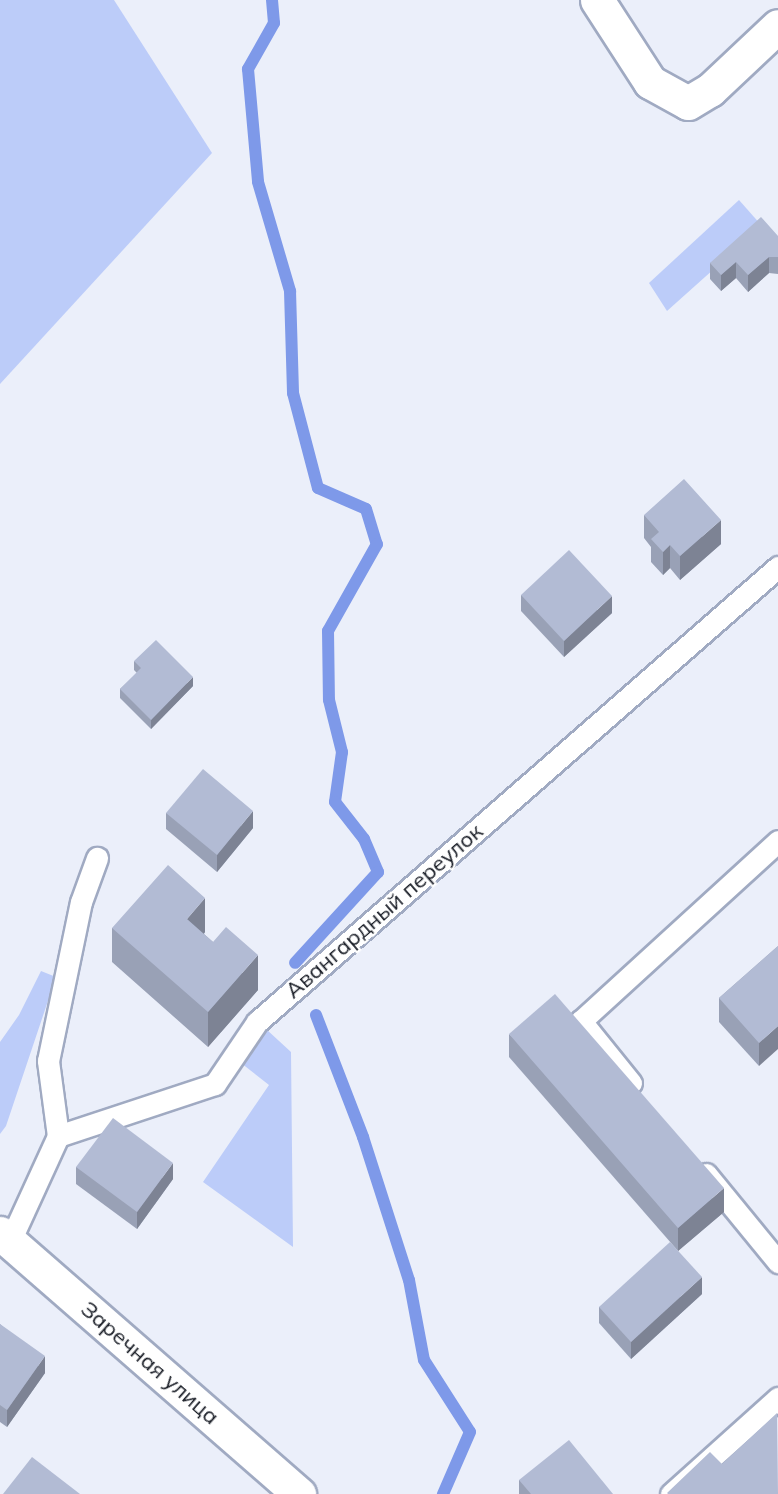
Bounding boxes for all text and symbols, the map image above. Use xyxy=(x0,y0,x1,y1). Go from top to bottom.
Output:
street label: Авангардный переулок xyxy=(280,818,488,1004)
street label: Заречная улица xyxy=(76,1296,224,1430)

